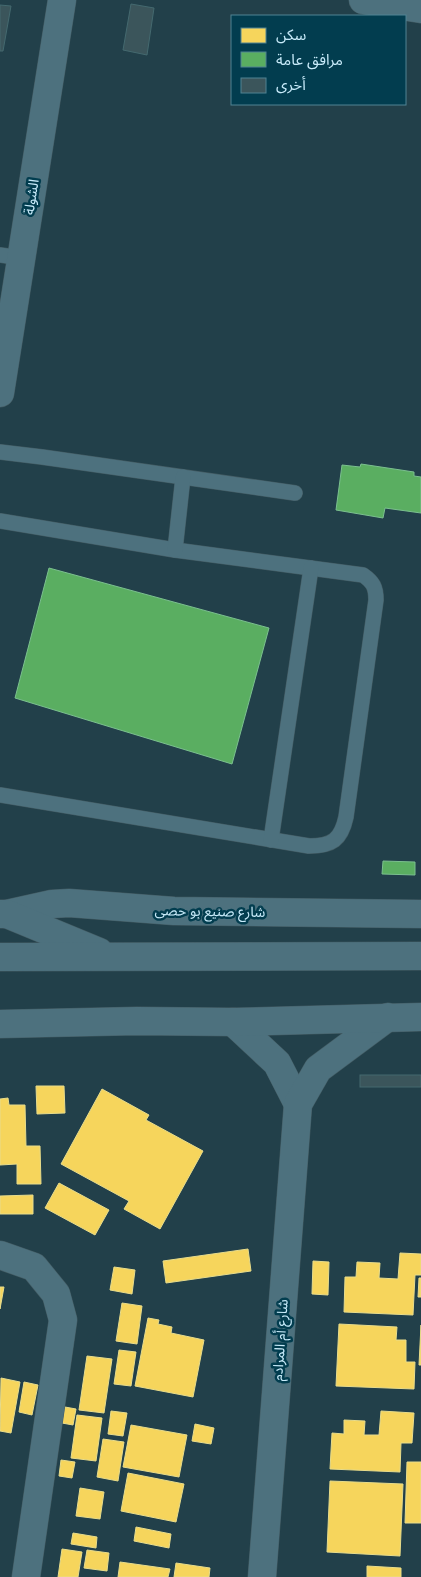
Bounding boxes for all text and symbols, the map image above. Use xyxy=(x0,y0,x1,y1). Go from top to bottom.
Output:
legend xyxy=(231,15,406,105)
text: سكن xyxy=(276,25,307,45)
text: مرافق عامة xyxy=(276,50,343,70)
text: أخرى xyxy=(276,75,306,95)
street label: الشولة xyxy=(19,178,43,216)
street label: شارع صنيع بو حصى xyxy=(154,901,266,923)
street label: شارع أم المرادم xyxy=(268,1299,294,1382)

